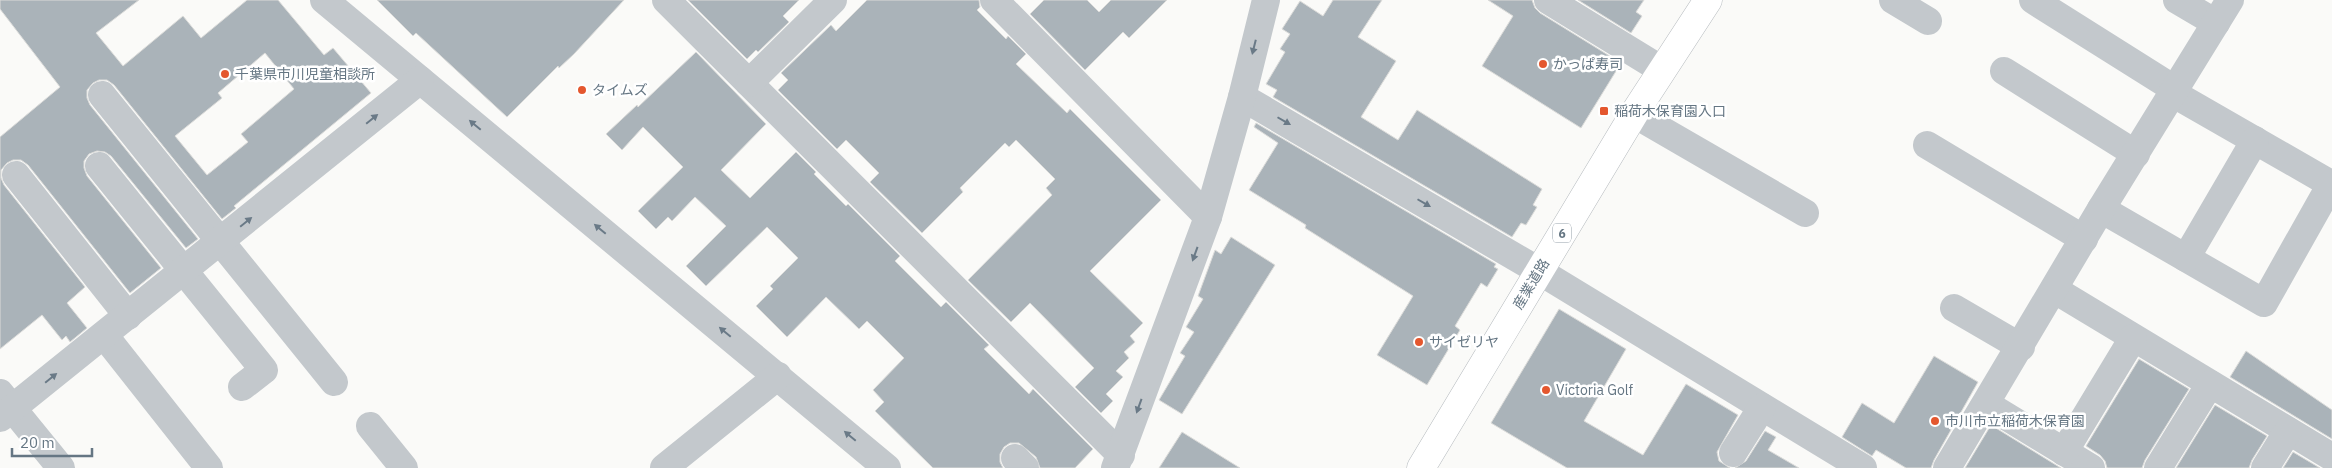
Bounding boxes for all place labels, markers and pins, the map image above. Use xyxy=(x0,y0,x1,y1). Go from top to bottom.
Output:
place label: かっぱ寿司 xyxy=(1553,55,1623,73)
marker: かっぱ寿司 xyxy=(1537,58,1549,70)
place label: 千葉県市川児童相談所 xyxy=(235,65,375,83)
marker: 千葉県市川児童相談所 xyxy=(219,68,231,80)
place label: タイムズ xyxy=(592,81,648,99)
marker: タイムズ xyxy=(576,84,588,96)
place label: 稲荷木保育園入口 xyxy=(1614,102,1726,120)
marker: 稲荷木保育園入口 xyxy=(1598,105,1610,117)
place label: サイゼリヤ xyxy=(1429,333,1499,351)
marker: サイゼリヤ xyxy=(1413,336,1425,348)
place label: Victoria Golf xyxy=(1556,381,1634,399)
marker: Victoria Golf xyxy=(1540,384,1552,396)
place label: 市川市立稲荷木保育園 xyxy=(1945,412,2085,430)
marker: 市川市立稲荷木保育園 xyxy=(1929,415,1941,427)

